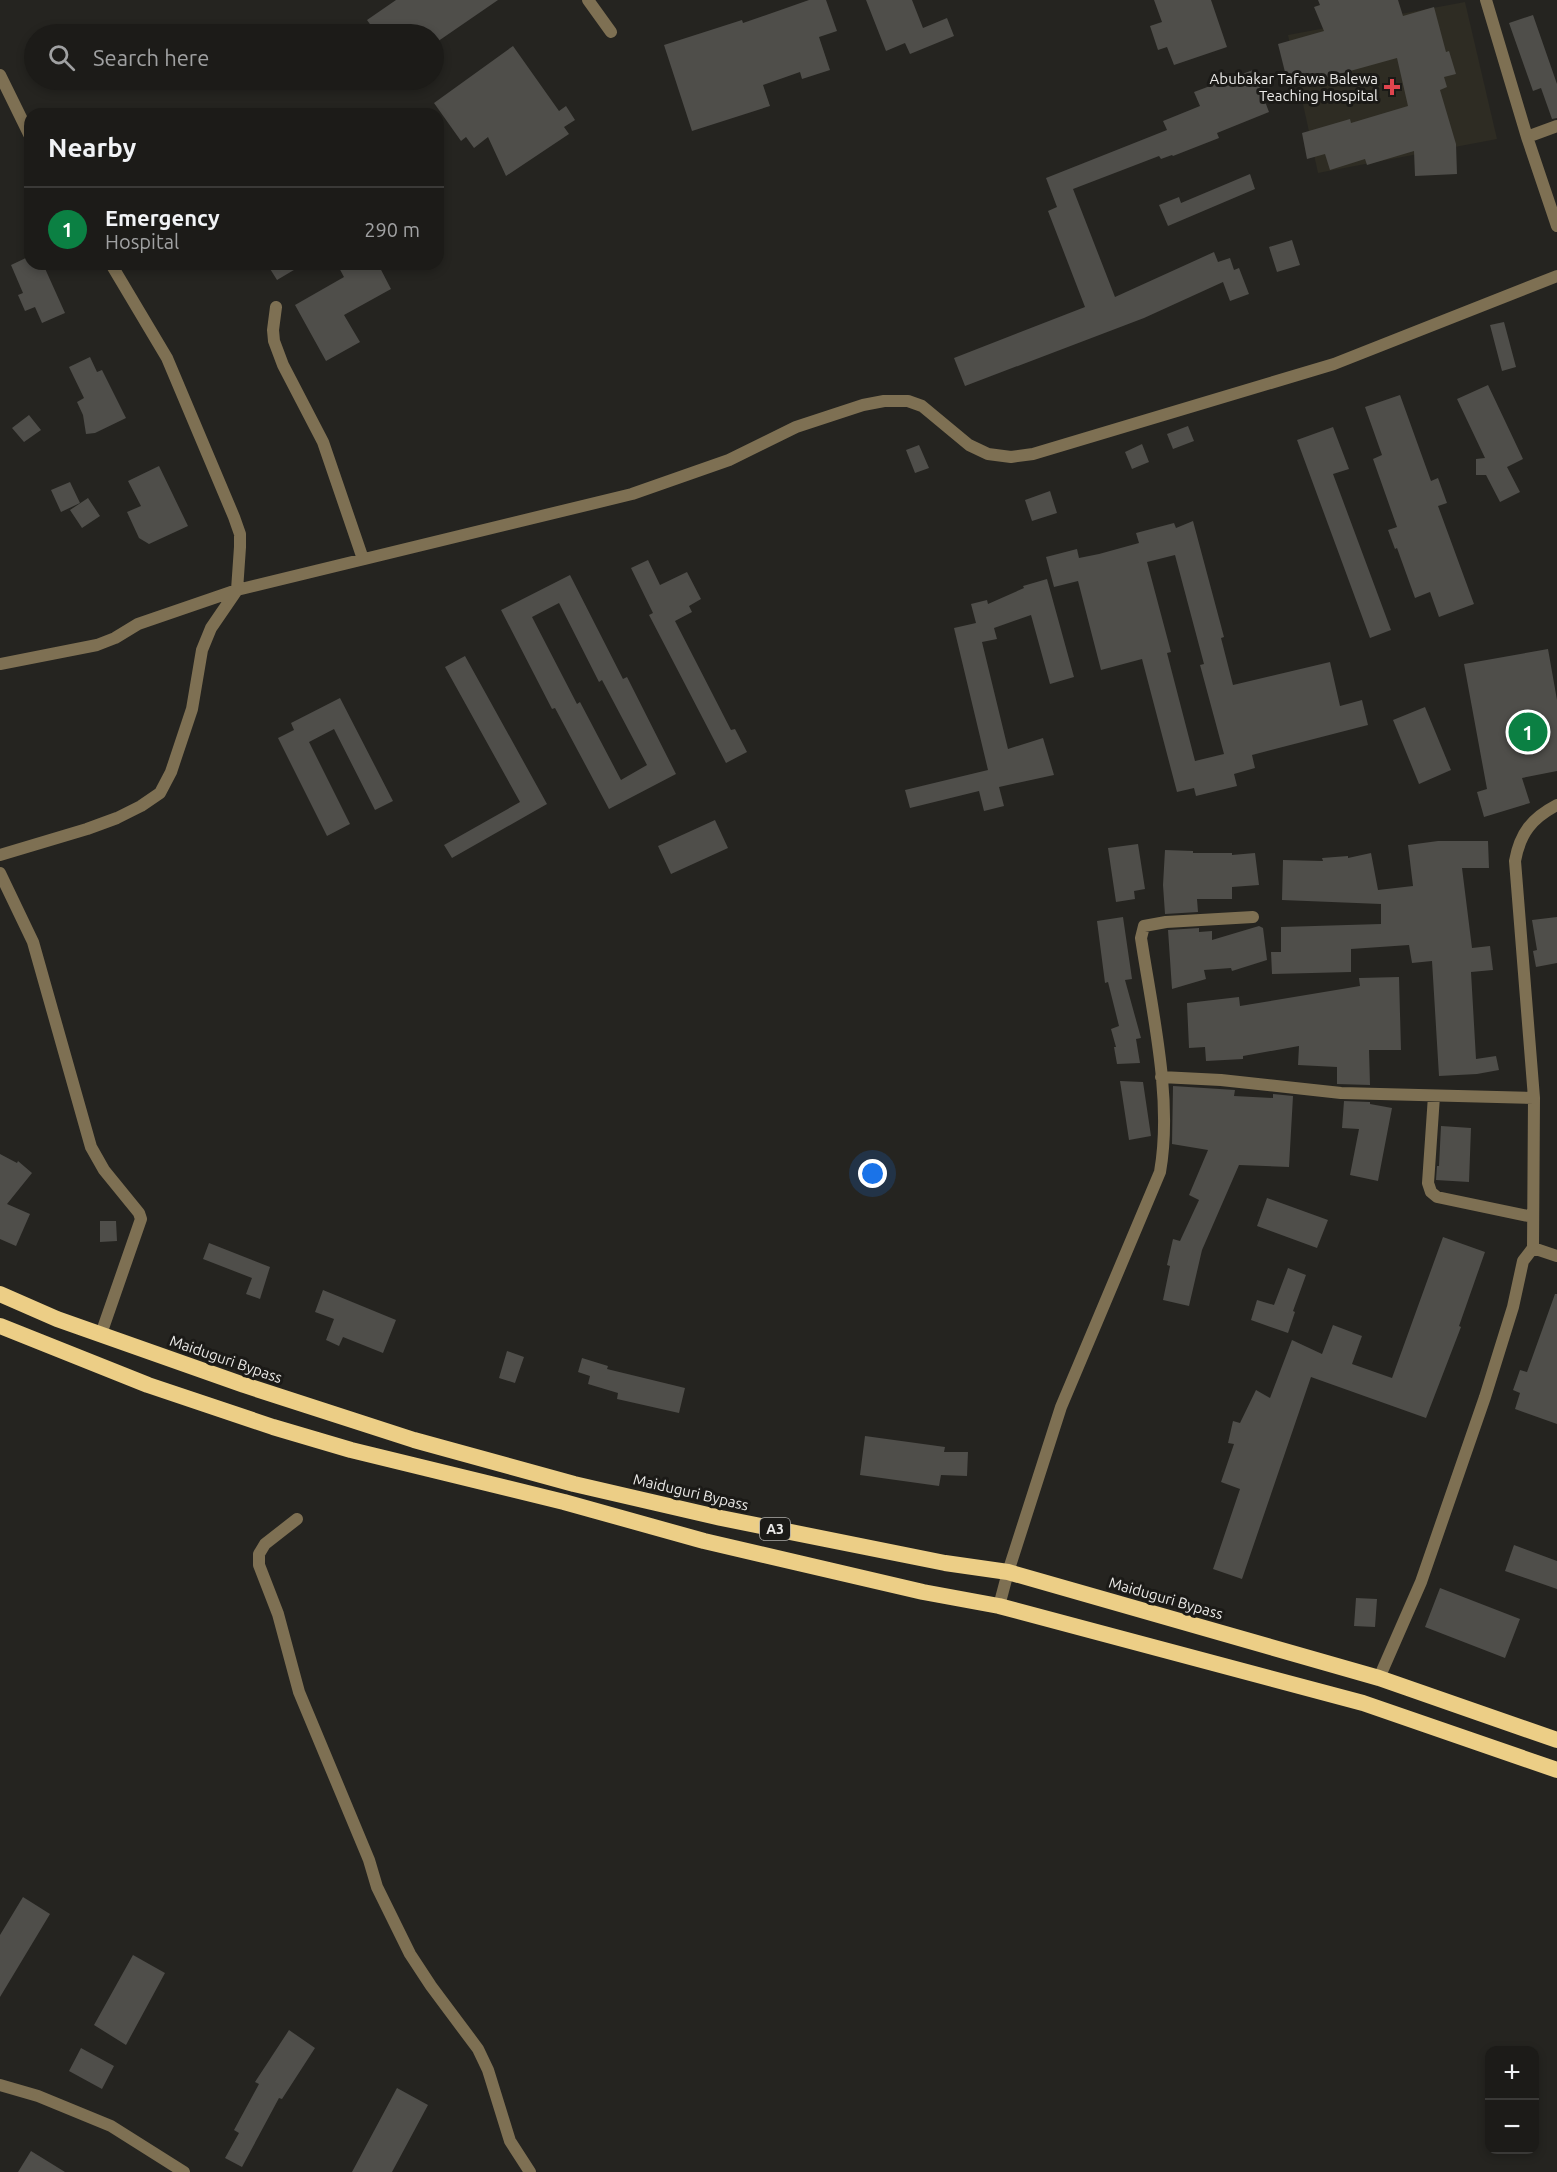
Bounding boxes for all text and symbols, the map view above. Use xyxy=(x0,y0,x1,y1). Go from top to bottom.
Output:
search box xyxy=(24,24,444,90)
icon: search xyxy=(45,41,78,74)
text: Search here xyxy=(93,45,209,70)
place label: Abubakar Tafawa Balewa Teaching Hospital xyxy=(1210,70,1378,104)
marker: Abubakar Tafawa Balewa Teaching Hospital xyxy=(1383,78,1401,96)
text: Nearby xyxy=(48,133,136,162)
text: Emergency xyxy=(105,205,220,230)
text: 1 xyxy=(62,218,73,241)
text: 290 m xyxy=(364,218,420,241)
text: Hospital xyxy=(105,230,179,253)
pin: 1 xyxy=(1508,710,1547,754)
your location xyxy=(858,1159,887,1188)
street label: Maiduguri Bypass xyxy=(167,1332,285,1386)
street label: Maiduguri Bypass xyxy=(632,1470,750,1514)
road number: A3 xyxy=(760,1518,790,1540)
street label: Maiduguri Bypass xyxy=(1107,1574,1225,1622)
map controls xyxy=(1485,2046,1539,2154)
button: + xyxy=(1485,2046,1539,2100)
button: − xyxy=(1485,2100,1539,2154)

